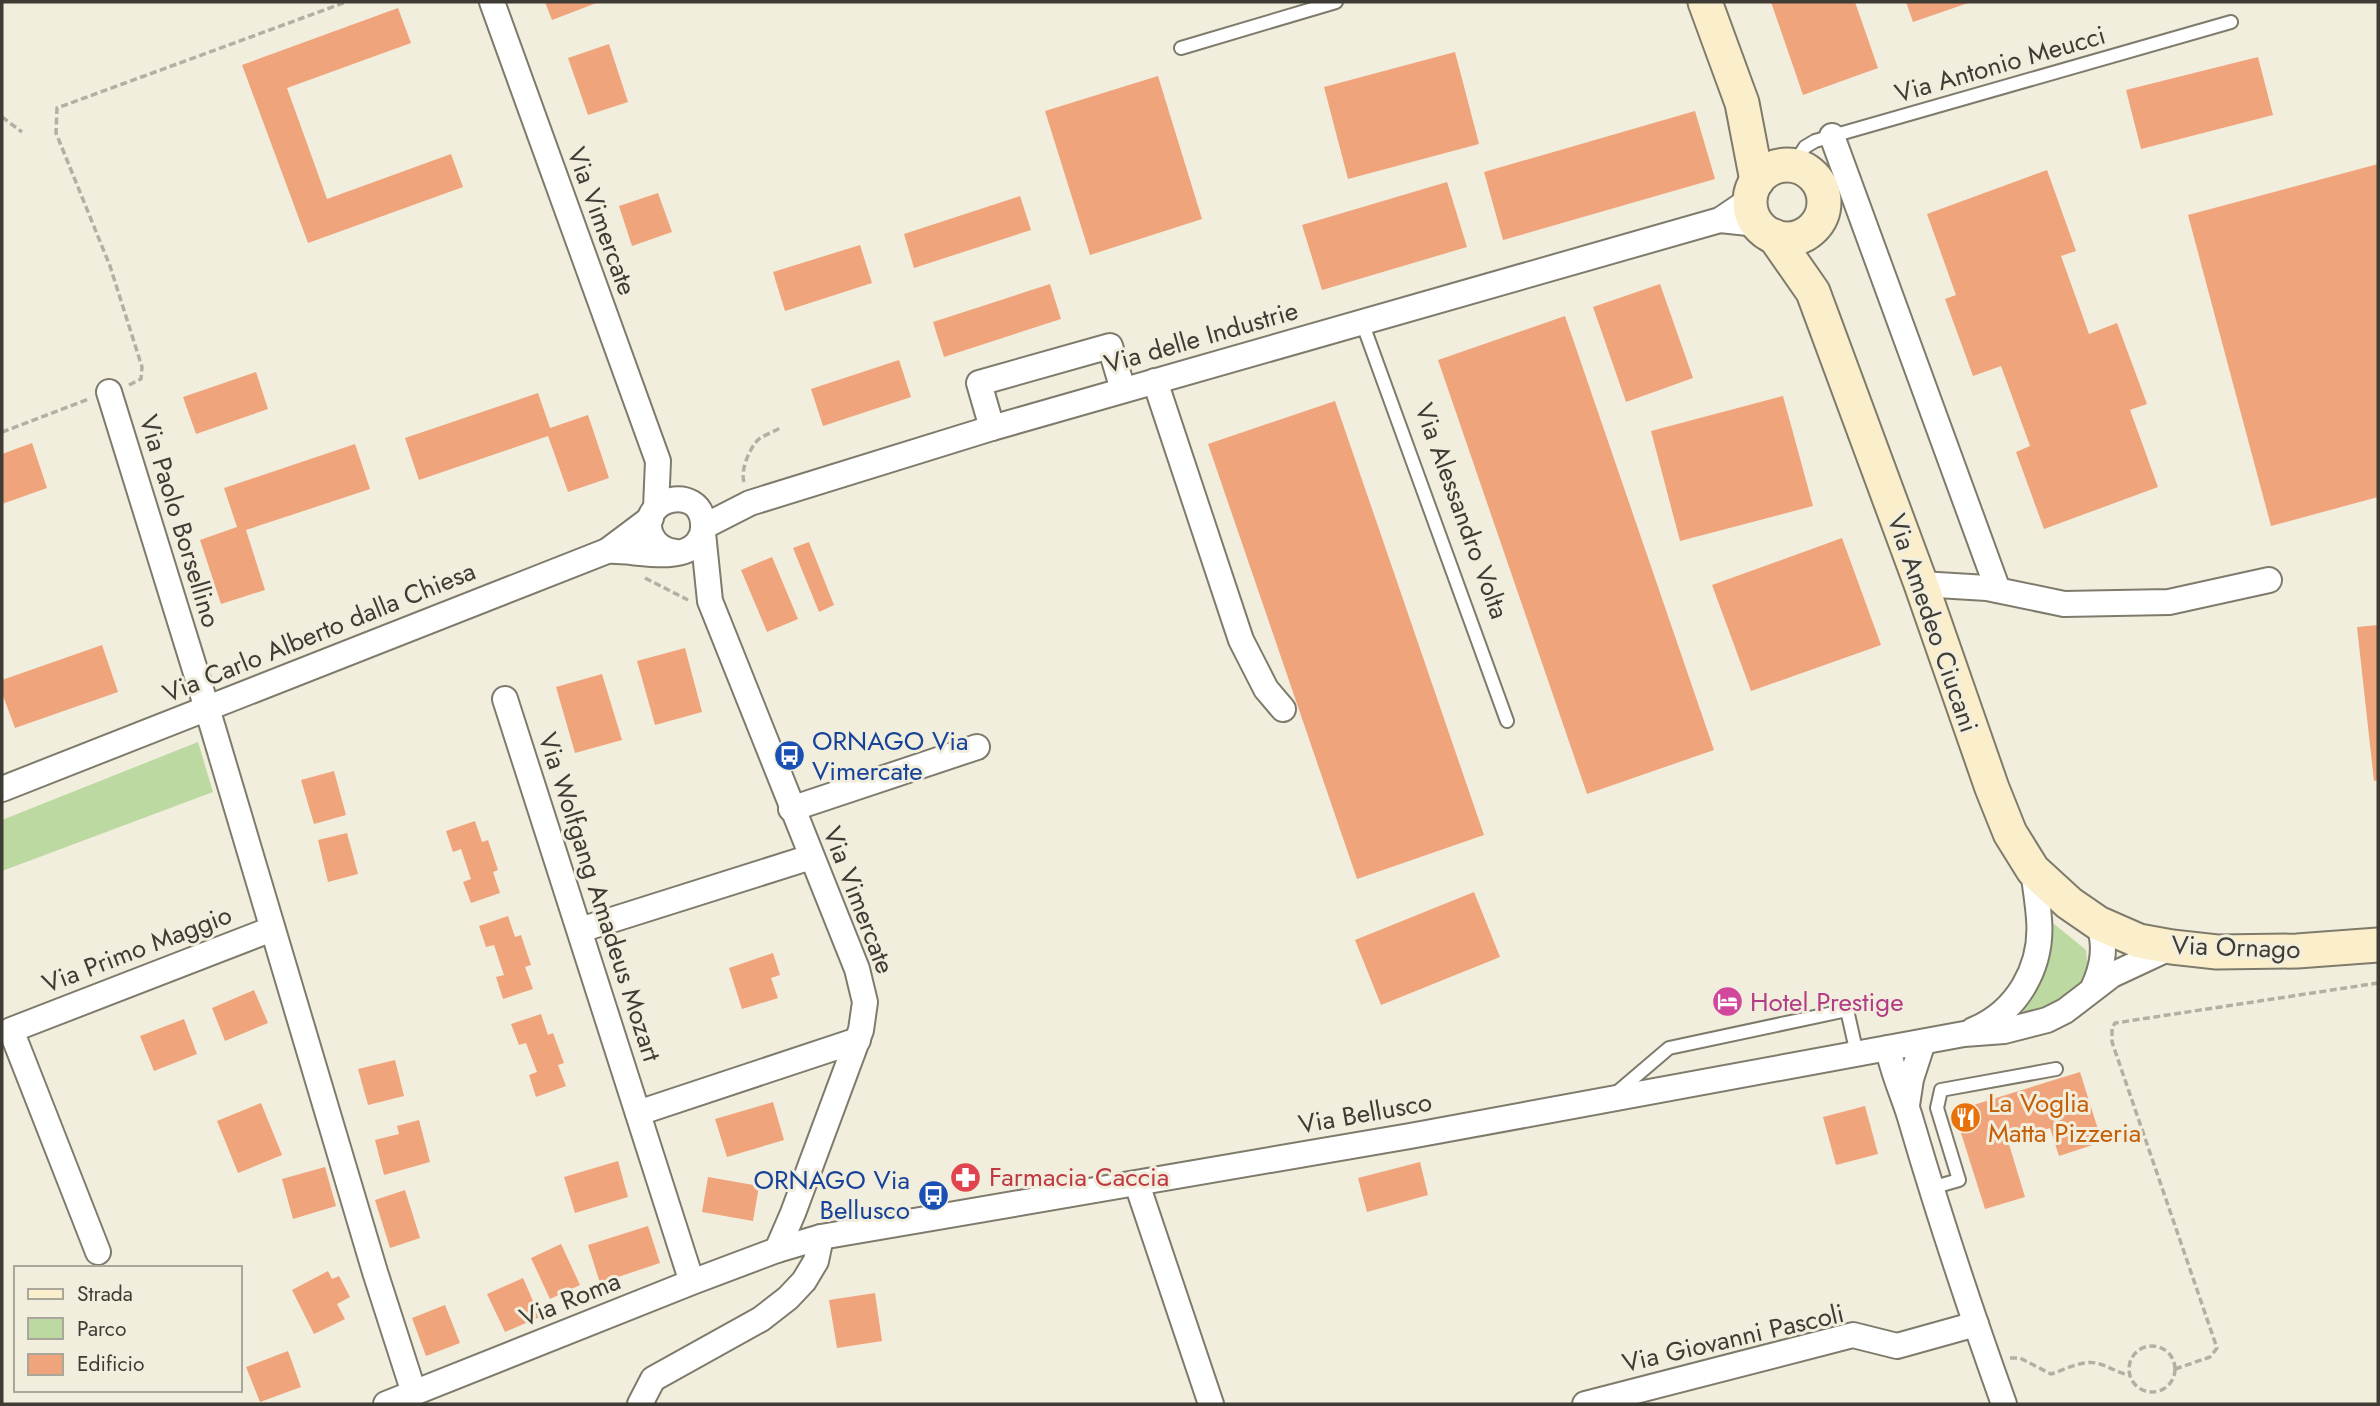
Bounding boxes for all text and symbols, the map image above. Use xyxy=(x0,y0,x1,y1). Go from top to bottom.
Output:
street label: Via Antonio Meucci xyxy=(1890,16,2110,112)
street label: Via Vimercate xyxy=(558,142,646,300)
street label: Via delle Industrie xyxy=(1100,291,1302,383)
street label: Via Alessandro Volta xyxy=(1405,398,1519,624)
street label: Via Paolo Borsellino xyxy=(130,410,230,632)
street label: Via Amedeo Ciucani xyxy=(1878,509,1988,737)
street label: Via Carlo Alberto dalla Chiesa xyxy=(157,552,481,712)
place label: ORNAGO Via Vimercate xyxy=(812,722,969,790)
street label: Via Wolfgang Amadeus Mozart xyxy=(529,728,671,1067)
bus stop icon: ORNAGO Via Vimercate xyxy=(772,739,806,773)
street label: Via Vimercate xyxy=(814,821,904,979)
street label: Via Primo Maggio xyxy=(37,895,237,1003)
street label: Via Ornago xyxy=(2171,926,2301,968)
place label: Hotel Prestige xyxy=(1750,983,1904,1021)
hotel icon: Hotel Prestige xyxy=(1710,985,1744,1019)
street label: Via Bellusco xyxy=(1295,1083,1435,1143)
place label: La Voglia Matta Pizzeria xyxy=(1988,1084,2141,1152)
restaurant icon: La Voglia Matta Pizzeria xyxy=(1948,1101,1982,1135)
place label: Farmacia Caccia xyxy=(989,1158,1169,1196)
pharmacy icon: Farmacia Caccia xyxy=(949,1160,983,1194)
place label: ORNAGO Via Bellusco xyxy=(753,1161,910,1229)
bus stop icon: ORNAGO Via Bellusco xyxy=(916,1178,950,1212)
street label: Via Roma xyxy=(514,1262,626,1336)
legend xyxy=(14,1266,242,1392)
text: Strada xyxy=(77,1279,133,1309)
street label: Via Giovanni Pascoli xyxy=(1618,1294,1848,1382)
text: Parco xyxy=(77,1314,126,1344)
text: Edificio xyxy=(77,1349,144,1379)

